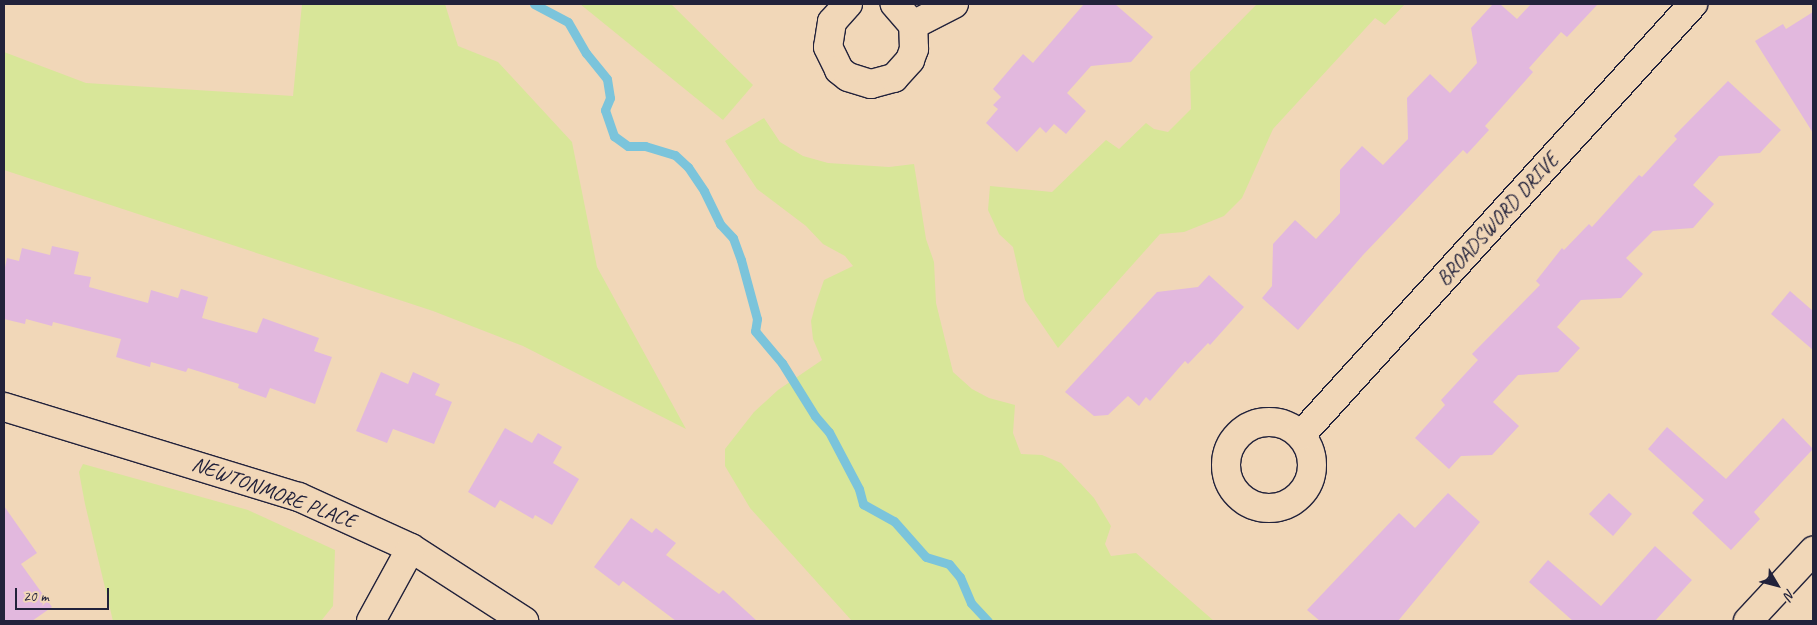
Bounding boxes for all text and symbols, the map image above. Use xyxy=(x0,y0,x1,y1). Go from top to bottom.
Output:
street label: BROADSWORD DRIVE xyxy=(1431,147,1563,291)
street label: NEWTONMORE PLACE xyxy=(189,451,359,533)
north arrow xyxy=(1752,560,1802,610)
scale bar xyxy=(18,578,111,610)
text: N xyxy=(1780,586,1799,603)
text: 20 m xyxy=(23,587,49,606)

